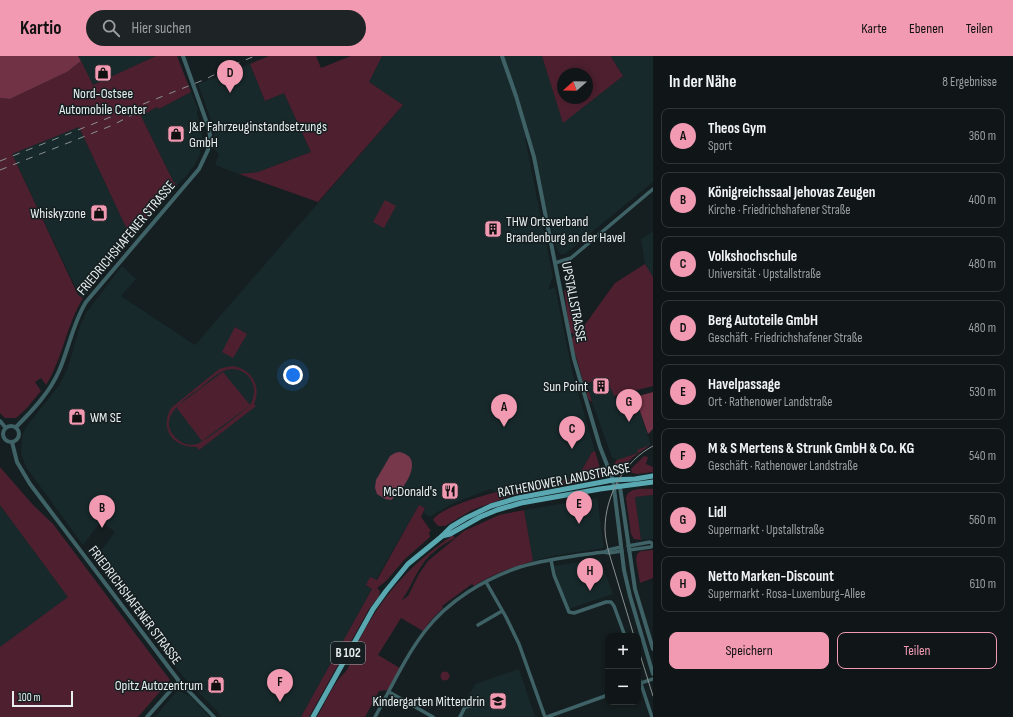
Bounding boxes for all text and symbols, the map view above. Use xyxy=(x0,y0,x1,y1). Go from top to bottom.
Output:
search box xyxy=(86,10,366,46)
text: Kartio xyxy=(20,17,62,40)
icon: search xyxy=(100,17,122,39)
text: Hier suchen xyxy=(132,19,191,38)
text: Karte xyxy=(861,20,887,37)
text: Ebenen xyxy=(909,20,944,37)
text: Teilen xyxy=(966,20,993,37)
pin: D xyxy=(217,60,243,93)
shop icon: Nord-Ostsee Automobile Center xyxy=(93,63,113,83)
north arrow xyxy=(557,68,593,104)
text: In der Nähe xyxy=(669,72,736,92)
text: 8 Ergebnisse xyxy=(942,74,997,90)
place label: Nord-Ostsee Automobile Center xyxy=(58,85,147,118)
place label: J&P Fahrzeuginstandsetzungs GmbH xyxy=(188,118,327,151)
text: Theos Gym xyxy=(708,119,766,138)
shop icon: J&P Fahrzeuginstandsetzungs GmbH xyxy=(166,124,186,144)
text: A xyxy=(680,128,686,144)
text: 360 m xyxy=(969,128,996,144)
text: Sport xyxy=(708,138,732,154)
street label: FRIEDRICHSHAFENER STRASSE xyxy=(73,177,179,299)
text: Königreichssaal Jehovas Zeugen xyxy=(708,183,876,202)
text: B xyxy=(680,192,686,208)
text: 400 m xyxy=(969,192,996,208)
text: Kirche · Friedrichshafener Straße xyxy=(708,202,850,218)
shop icon: Whiskyzone xyxy=(89,203,109,223)
place label: Whiskyzone xyxy=(30,205,86,222)
place label: THW Ortsverband Brandenburg an der Havel xyxy=(506,213,625,246)
building icon: THW Ortsverband Brandenburg an der Havel xyxy=(483,219,503,239)
text: Volkshochschule xyxy=(708,247,797,266)
text: C xyxy=(680,256,686,272)
text: 480 m xyxy=(969,256,996,272)
street label: UPSTALLSTRASSE xyxy=(558,260,590,344)
text: Universität · Upstallstraße xyxy=(708,266,821,282)
text: Berg Autoteile GmbH xyxy=(708,311,818,330)
text: D xyxy=(680,320,686,336)
text: 480 m xyxy=(969,320,996,336)
text: Geschäft · Friedrichshafener Straße xyxy=(708,330,863,346)
your location xyxy=(283,365,303,385)
text: Havelpassage xyxy=(708,375,780,394)
building icon: Sun Point xyxy=(591,376,611,396)
place label: Sun Point xyxy=(543,378,588,395)
text: E xyxy=(680,384,686,400)
text: 530 m xyxy=(969,384,996,400)
pin: G xyxy=(616,389,642,422)
pin: A xyxy=(491,394,517,427)
text: Ort · Rathenower Landstraße xyxy=(708,394,832,410)
shop icon: WM SE xyxy=(67,407,87,427)
place label: WM SE xyxy=(90,409,122,426)
pin: C xyxy=(559,416,585,449)
text: M & S Mertens & Strunk GmbH & Co. KG xyxy=(708,439,914,458)
text: F xyxy=(680,448,686,464)
text: 540 m xyxy=(969,448,996,464)
text: Geschäft · Rathenower Landstraße xyxy=(708,458,858,474)
street label: RATHENOWER LANDSTRASSE xyxy=(496,459,632,501)
restaurant icon: McDonald's xyxy=(440,481,460,501)
place label: McDonald's xyxy=(383,483,437,500)
pin: E xyxy=(566,491,592,524)
pin: B xyxy=(89,495,115,528)
text: Lidl xyxy=(708,503,727,522)
text: G xyxy=(680,512,686,528)
text: 560 m xyxy=(969,512,996,528)
text: Supermarkt · Upstallstraße xyxy=(708,522,824,538)
street label: FRIEDRICHSHAFENER STRASSE xyxy=(85,542,185,668)
pin: H xyxy=(577,558,603,591)
text: Netto Marken-Discount xyxy=(708,567,834,586)
text: H xyxy=(680,576,686,592)
text: 610 m xyxy=(970,576,996,592)
text: Supermarkt · Rosa-Luxemburg-Allee xyxy=(708,586,865,602)
button: Speichern xyxy=(669,632,829,669)
button: Teilen xyxy=(837,632,997,669)
map controls xyxy=(605,633,641,705)
button: + xyxy=(605,633,641,669)
road number: B 102 xyxy=(331,642,365,664)
pin: F xyxy=(267,669,293,702)
button: − xyxy=(605,669,641,705)
shop icon: Opitz Autozentrum xyxy=(206,675,226,695)
place label: Opitz Autozentrum xyxy=(115,677,203,694)
scale bar xyxy=(12,689,73,708)
text: 100 m xyxy=(18,691,40,704)
school or university icon: Kindergarten Mittendrin xyxy=(488,691,508,711)
place label: Kindergarten Mittendrin xyxy=(373,693,485,710)

